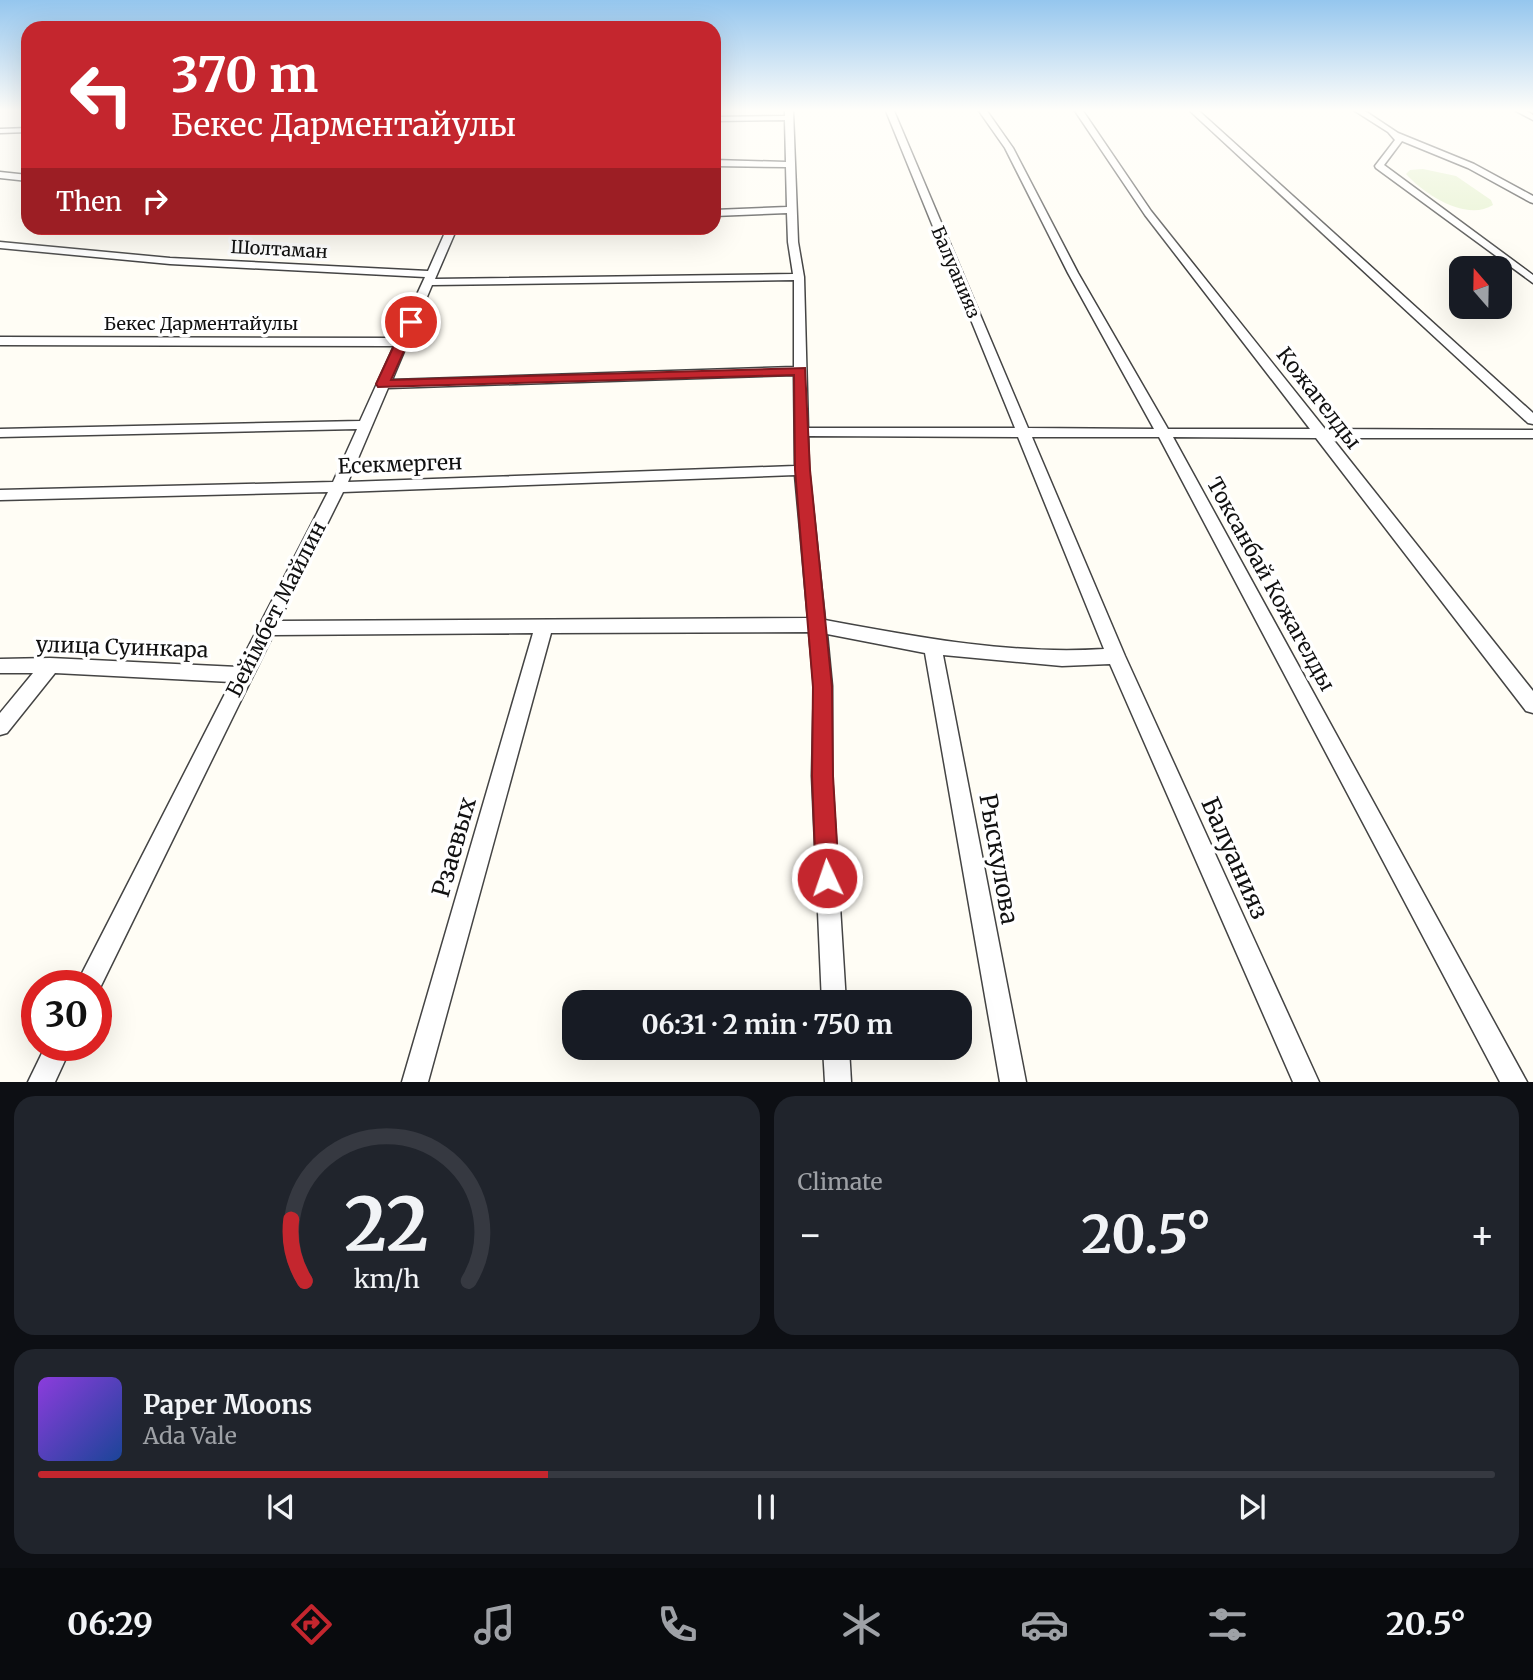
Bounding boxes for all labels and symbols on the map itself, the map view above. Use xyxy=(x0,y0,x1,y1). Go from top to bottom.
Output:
street label: Балуанияз xyxy=(926,223,986,321)
street label: Шолтаман xyxy=(230,235,328,263)
north arrow xyxy=(1449,256,1512,318)
pin xyxy=(381,292,441,352)
street label: Бекес Дарментайулы xyxy=(104,312,298,335)
street label: Кожагелды xyxy=(1271,342,1367,454)
street label: Eсекмерген xyxy=(337,448,463,480)
street label: Токсанбай Кожагелды xyxy=(1201,472,1341,696)
street label: Бейімбет Майлин xyxy=(220,517,332,701)
street label: улица Суинкара xyxy=(35,630,209,664)
street label: Рыскулова xyxy=(972,791,1026,927)
street label: Балуанияз xyxy=(1194,792,1276,924)
street label: Рзаевых xyxy=(425,793,483,900)
position arrow xyxy=(790,841,864,915)
speed limit sign: 30 xyxy=(21,970,112,1061)

